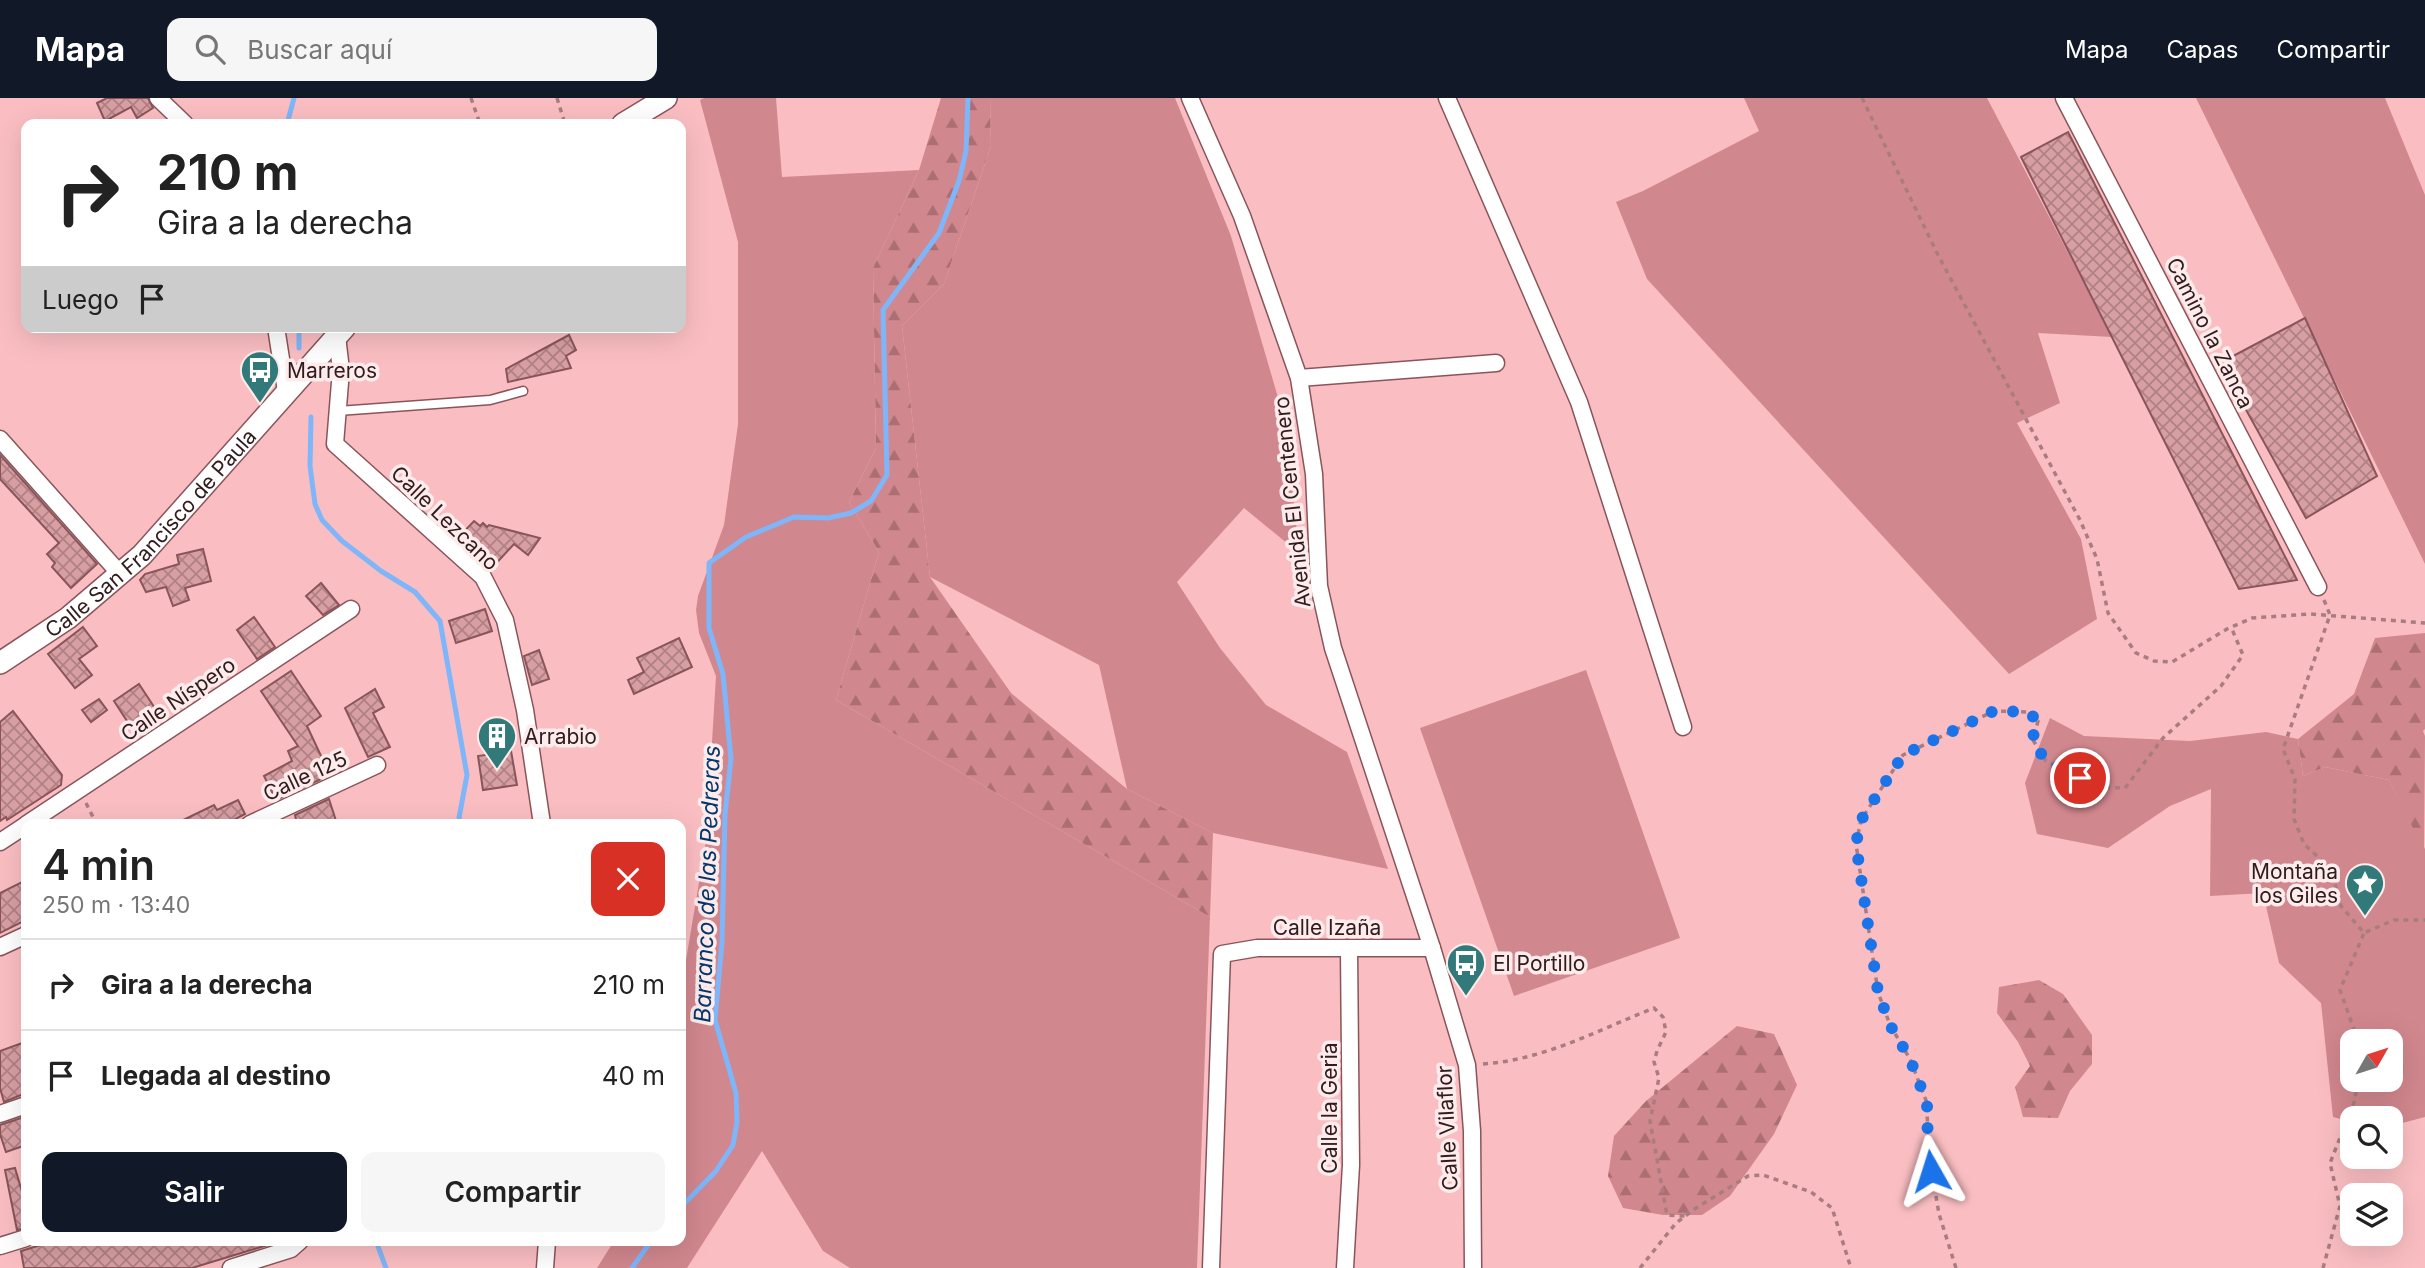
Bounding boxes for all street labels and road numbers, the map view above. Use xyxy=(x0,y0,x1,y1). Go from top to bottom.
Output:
street label: Camino la Zanca xyxy=(2161,254,2259,412)
street label: Avenida El Centenero xyxy=(1268,395,1316,609)
street label: Calle San Francisco de Paula xyxy=(40,424,261,642)
street label: Calle Lezcano xyxy=(386,461,504,575)
street label: Calle Níspero xyxy=(116,652,240,746)
street label: Calle 125 xyxy=(259,746,351,806)
street label: Calle Izaña xyxy=(1273,915,1381,940)
street label: Calle la Geria xyxy=(1317,1042,1342,1174)
street label: Calle Vilaflor xyxy=(1431,1065,1463,1191)

